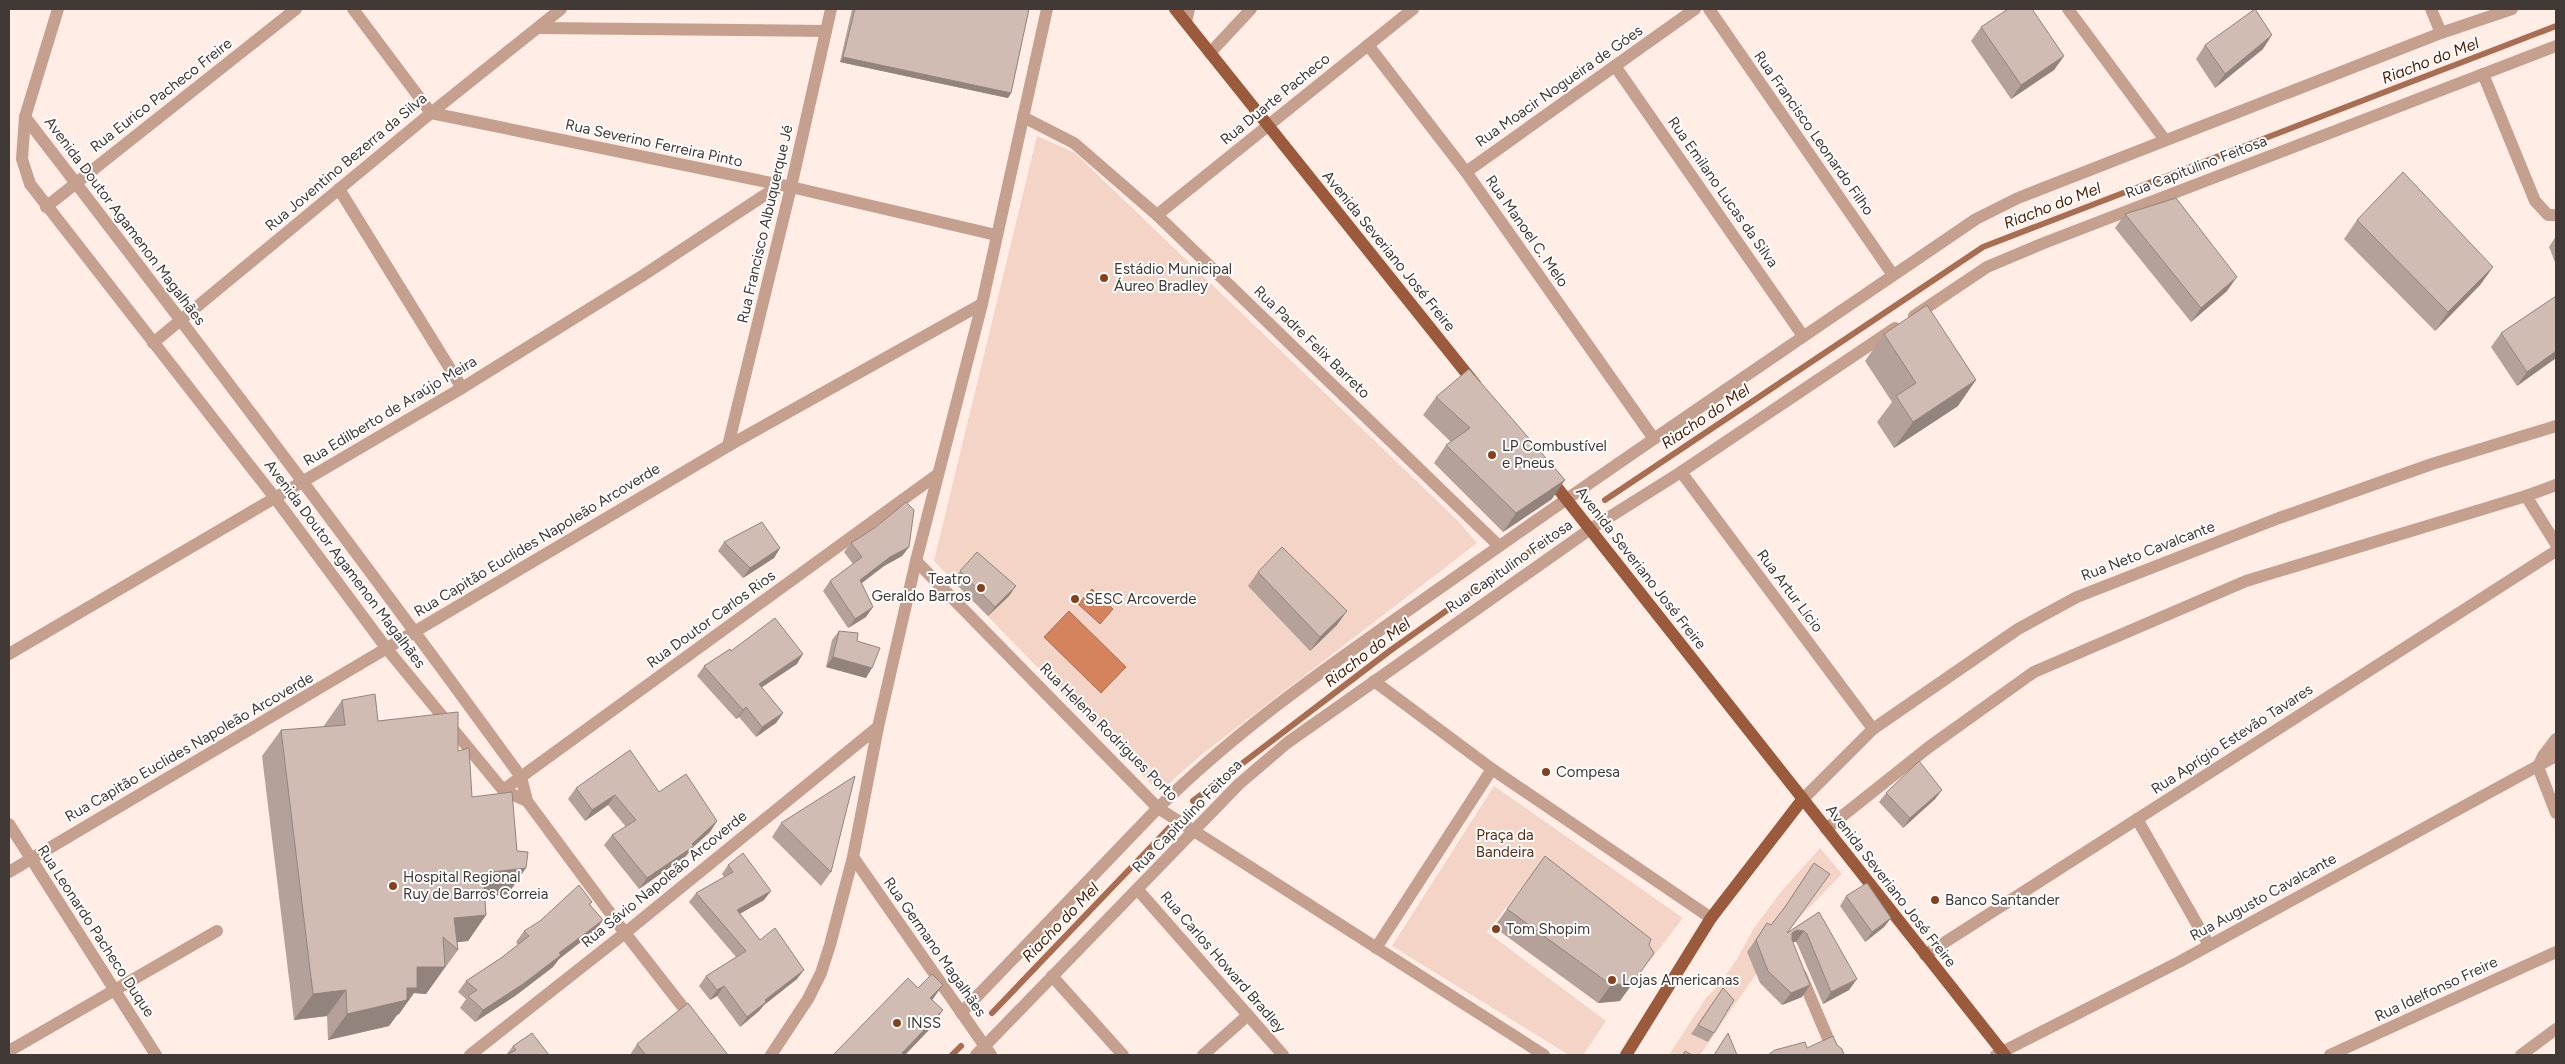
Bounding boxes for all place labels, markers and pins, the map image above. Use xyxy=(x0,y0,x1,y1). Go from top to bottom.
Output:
place label: Estádio Municipal Áureo Bradley xyxy=(1114,260,1232,295)
marker: Estádio Municipal Áureo Bradley xyxy=(1098,272,1110,284)
place label: LP Combustível e Pneus xyxy=(1502,437,1607,472)
marker: LP Combustível e Pneus xyxy=(1486,449,1498,461)
place label: Teatro Geraldo Barros xyxy=(872,570,971,605)
marker: Teatro Geraldo Barros xyxy=(975,582,987,594)
place label: SESC Arcoverde xyxy=(1085,590,1197,608)
marker: SESC Arcoverde xyxy=(1069,593,1081,605)
place label: Compesa xyxy=(1556,763,1620,781)
marker: Compesa xyxy=(1540,766,1552,778)
place label: Hospital Regional Ruy de Barros Correia xyxy=(403,868,548,903)
marker: Hospital Regional Ruy de Barros Correia xyxy=(387,880,399,892)
place label: Banco Santander xyxy=(1945,891,2060,909)
marker: Banco Santander xyxy=(1929,894,1941,906)
place label: Tom Shopim xyxy=(1506,920,1590,938)
marker: Tom Shopim xyxy=(1490,923,1502,935)
place label: Lojas Americanas xyxy=(1622,971,1739,989)
marker: Lojas Americanas xyxy=(1606,974,1618,986)
place label: INSS xyxy=(907,1014,941,1032)
marker: INSS xyxy=(891,1017,903,1029)

